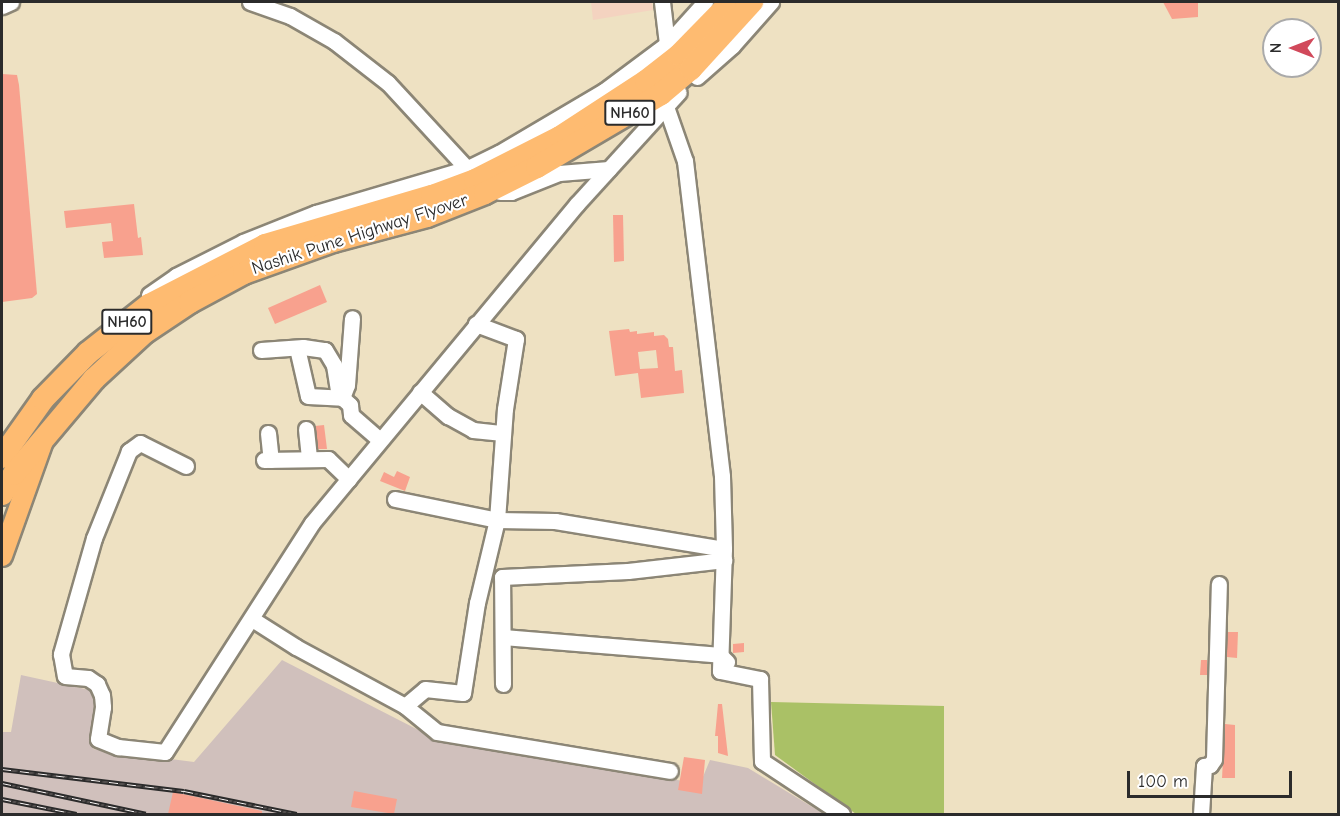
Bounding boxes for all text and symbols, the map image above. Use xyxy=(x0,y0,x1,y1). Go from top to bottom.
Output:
north arrow xyxy=(1262,18,1322,78)
text: N xyxy=(1267,43,1285,53)
road number: NH60 xyxy=(603,100,657,126)
street label: Nashik Pune Highway Flyover xyxy=(249,190,471,280)
road number: NH60 xyxy=(100,309,154,335)
scale bar xyxy=(1130,759,1295,797)
text: 100 m xyxy=(1138,771,1188,792)

